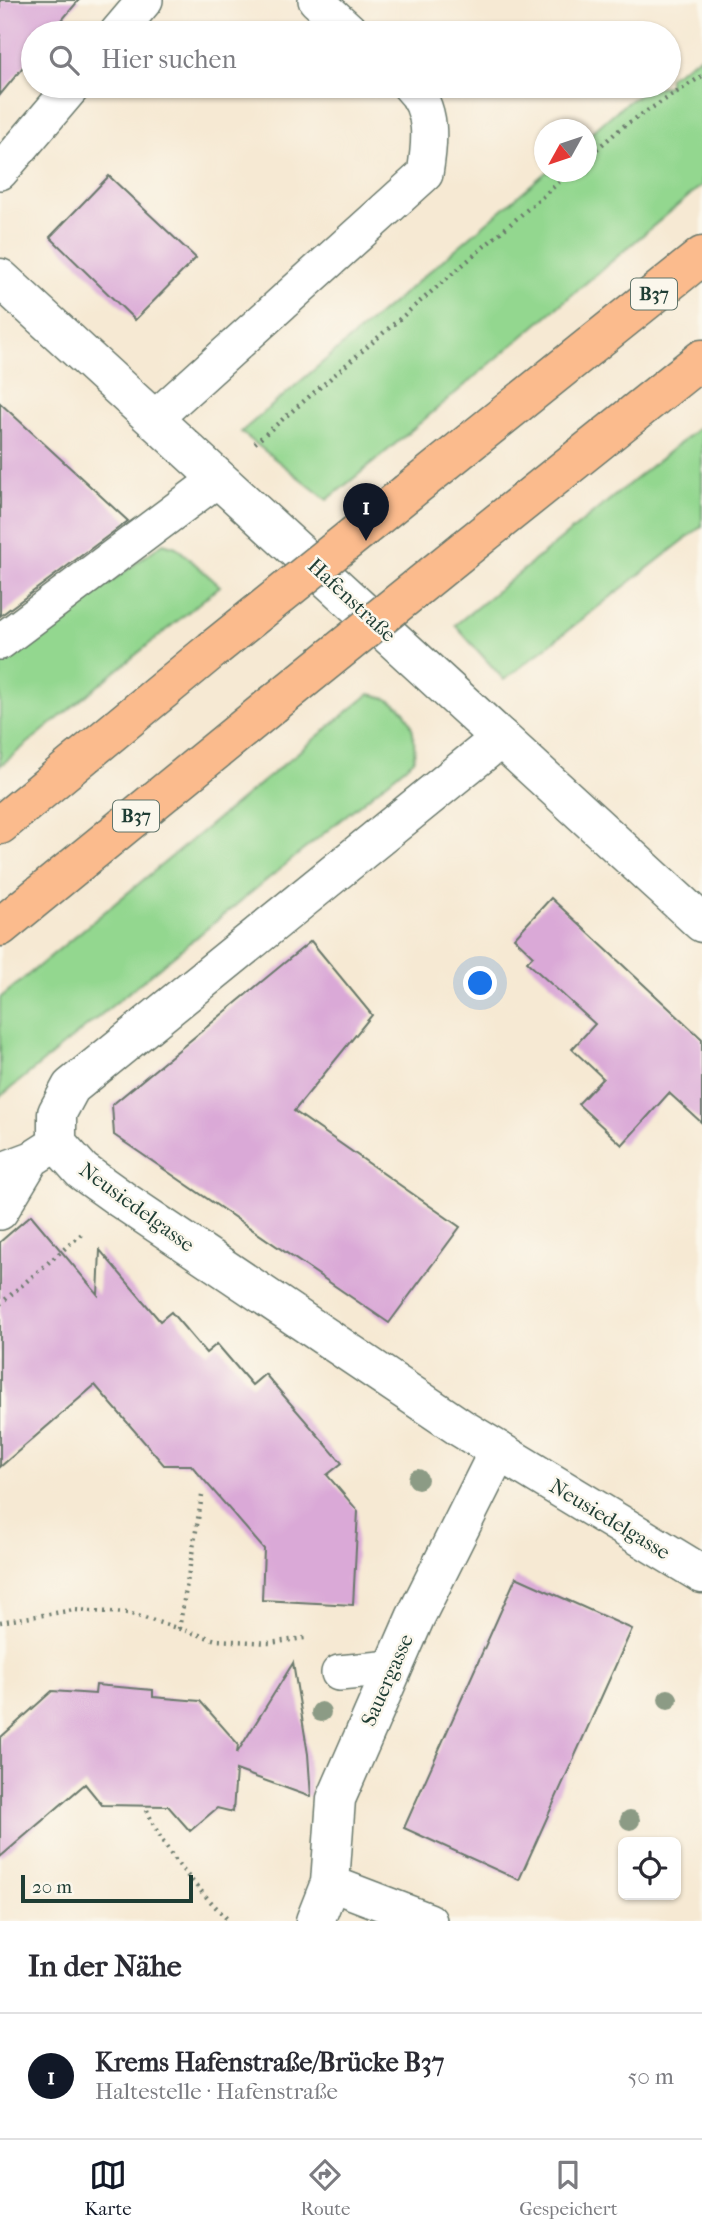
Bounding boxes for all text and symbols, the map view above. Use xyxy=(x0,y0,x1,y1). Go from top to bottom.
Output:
search box xyxy=(21,21,681,98)
icon: search xyxy=(45,41,83,79)
text: Hier suchen xyxy=(101,44,237,75)
north arrow xyxy=(534,119,597,182)
road number: B37 xyxy=(631,278,677,310)
pin: 1 xyxy=(343,483,389,541)
street label: Hafenstraße xyxy=(303,553,401,647)
road number: B37 xyxy=(113,800,159,832)
your location xyxy=(463,966,497,1000)
street label: Neusiedelgasse xyxy=(75,1157,199,1257)
street label: Neusiedelgasse xyxy=(545,1474,675,1564)
street label: Sauergasse xyxy=(356,1630,418,1730)
map controls xyxy=(618,1837,681,1900)
button: locate xyxy=(618,1837,681,1900)
scale bar xyxy=(21,1872,192,1904)
text: 20 m xyxy=(32,1876,72,1898)
text: In der Nähe xyxy=(28,1949,182,1984)
text: Krems Hafenstraße/Brücke B37 xyxy=(95,2047,444,2078)
text: 1 xyxy=(47,2063,55,2090)
text: 50 m xyxy=(627,2063,674,2090)
text: Haltestelle · Hafenstraße xyxy=(95,2078,338,2105)
tab: Karte xyxy=(84,2156,132,2220)
tab: Route xyxy=(301,2156,350,2220)
tab: Gespeichert xyxy=(519,2156,618,2220)

